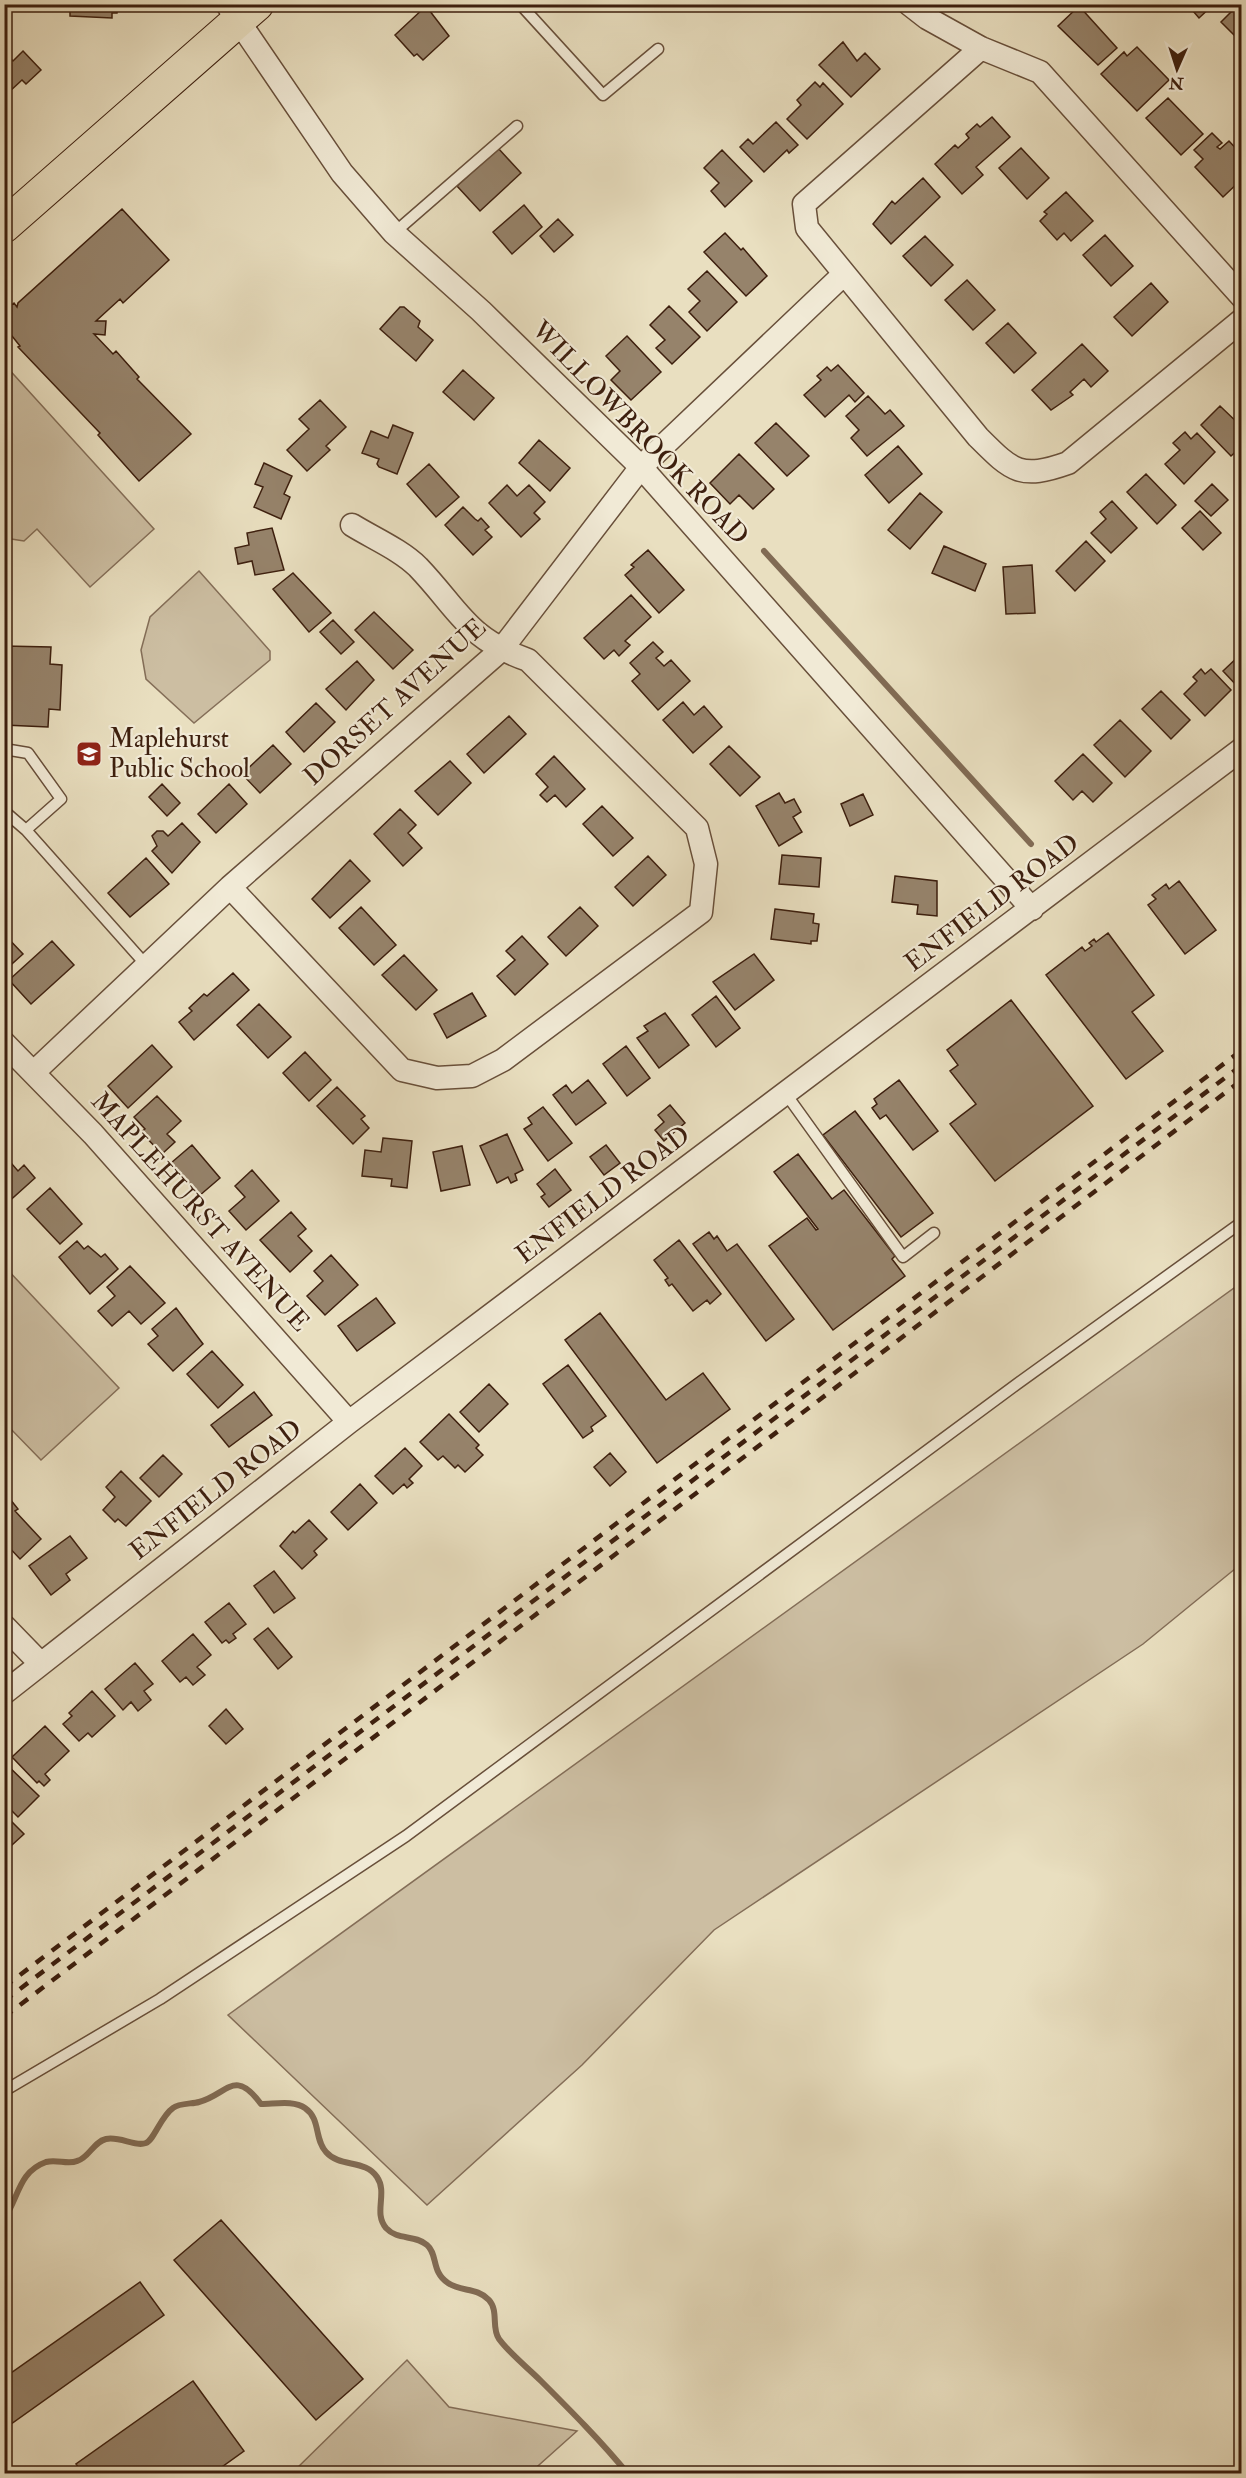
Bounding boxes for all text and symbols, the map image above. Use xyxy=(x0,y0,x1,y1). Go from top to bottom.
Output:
north arrow xyxy=(1147,39,1207,99)
text: N xyxy=(1168,73,1185,93)
street label: WILLOWBROOK ROAD xyxy=(524,314,755,552)
street label: DORSET AVENUE xyxy=(297,612,493,792)
place label: Maplehurst Public School xyxy=(109,723,250,785)
school or university icon: Maplehurst Public School xyxy=(74,739,104,769)
street label: ENFIELD ROAD xyxy=(899,827,1085,979)
street label: MAPLEHURST AVENUE xyxy=(84,1086,316,1338)
street label: ENFIELD ROAD xyxy=(510,1119,696,1271)
street label: ENFIELD ROAD xyxy=(124,1413,308,1567)

